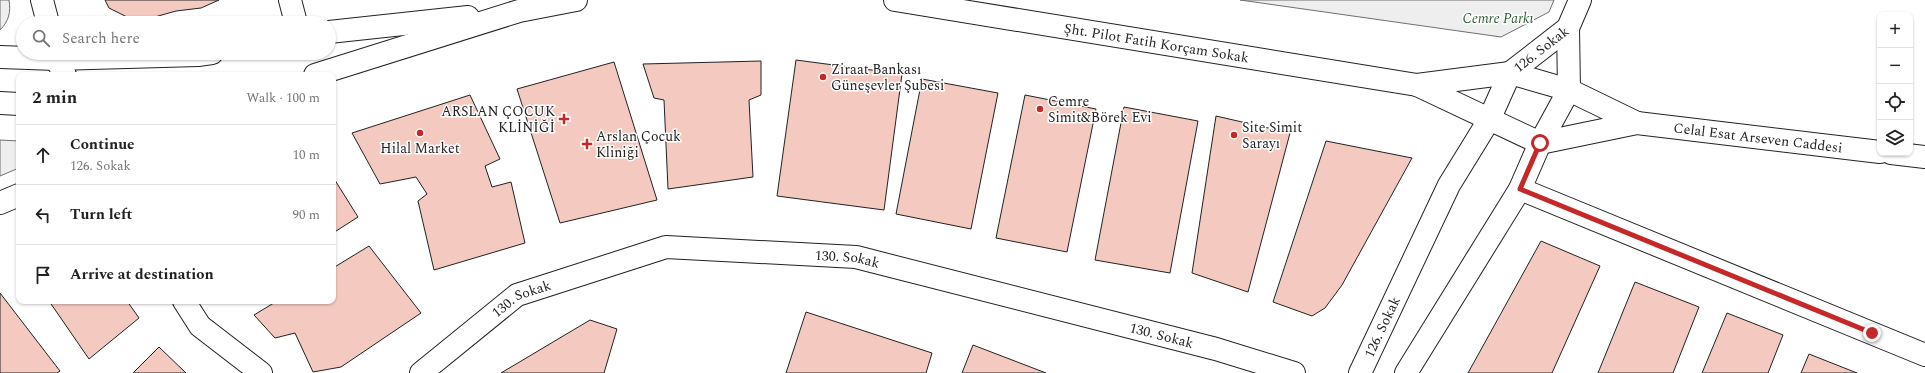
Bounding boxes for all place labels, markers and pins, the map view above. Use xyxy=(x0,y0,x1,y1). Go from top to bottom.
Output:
place label: Ziraat Bankası Güneşevler Şubesi xyxy=(831,59,944,96)
marker: Ziraat Bankası Güneşevler Şubesi xyxy=(818,72,828,82)
place label: Cemre Simit&Börek Evi xyxy=(1048,91,1152,128)
place label: ARSLAN ÇOCUK KLİNİĞİ xyxy=(441,101,555,138)
marker: Cemre Simit&Börek Evi xyxy=(1035,104,1045,114)
marker: ARSLAN ÇOCUK KLİNİĞİ xyxy=(558,113,570,125)
place label: Site Simit Sarayı xyxy=(1242,117,1302,154)
place label: Arslan Çocuk Kliniği xyxy=(596,126,681,163)
marker: Hilal Market xyxy=(415,128,425,138)
marker: Site Simit Sarayı xyxy=(1229,130,1239,140)
place label: Hilal Market xyxy=(380,138,460,159)
marker: Arslan Çocuk Kliniği xyxy=(581,138,593,150)

